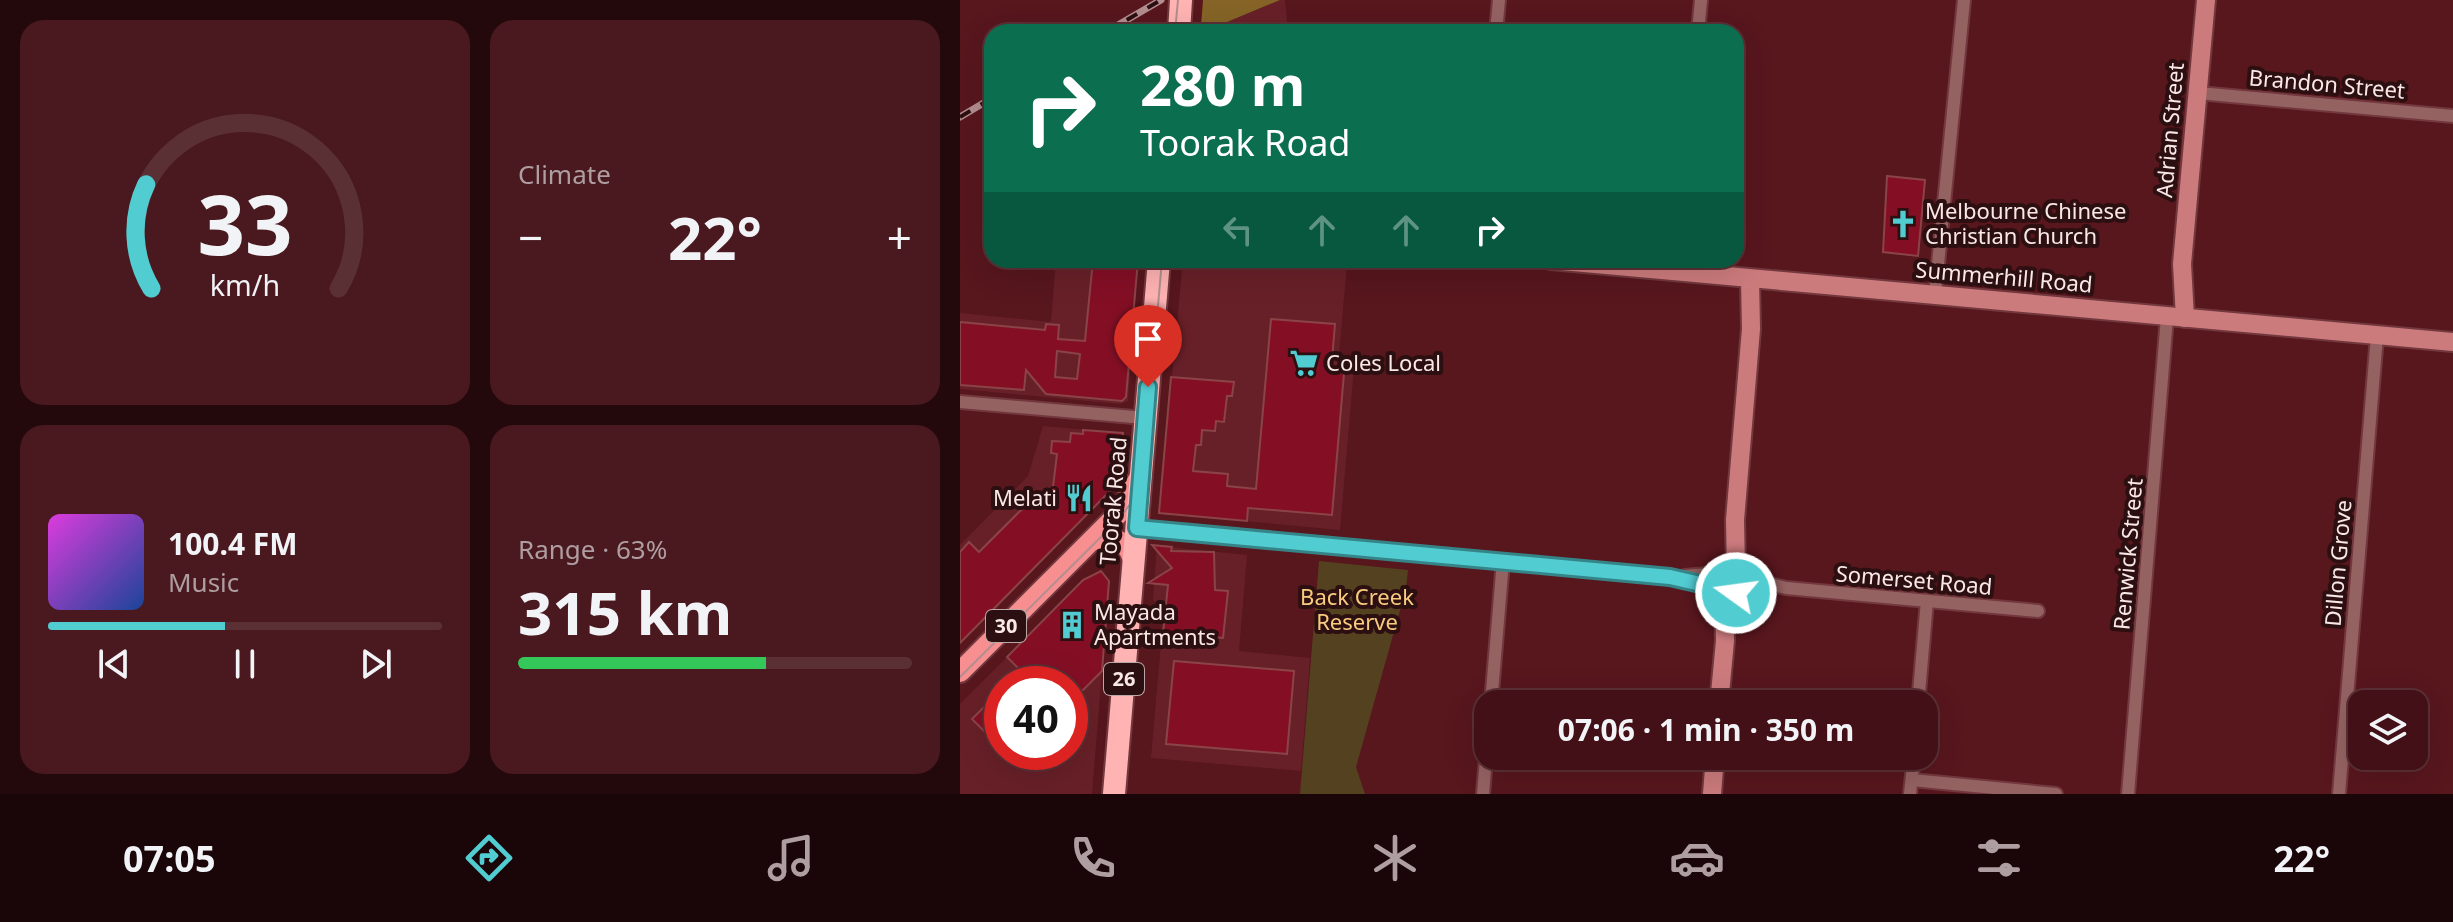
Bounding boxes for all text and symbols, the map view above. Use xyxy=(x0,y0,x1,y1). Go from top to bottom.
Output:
text: 280 m xyxy=(1140,46,1305,122)
icon: right xyxy=(1008,56,1112,160)
street label: Adrian Street xyxy=(2148,61,2190,199)
street label: Brandon Street xyxy=(2248,61,2406,105)
text: Toorak Road xyxy=(1140,118,1351,167)
text: Climate xyxy=(518,156,611,192)
text: 33 xyxy=(197,165,293,278)
place label: Melbourne Chinese Christian Church xyxy=(1925,195,2126,250)
text: 22° xyxy=(668,196,762,278)
text: − xyxy=(518,207,543,267)
text: + xyxy=(887,207,912,267)
icon: left xyxy=(1216,208,1260,252)
icon: ahead xyxy=(1300,208,1344,252)
icon: ahead xyxy=(1384,208,1428,252)
icon: right xyxy=(1468,208,1512,252)
church icon: Melbourne Chinese Christian Church xyxy=(1888,209,1918,239)
street label: Summerhill Road xyxy=(1914,253,2094,299)
text: km/h xyxy=(210,265,280,304)
pin xyxy=(1114,305,1182,387)
icon: arrive xyxy=(1126,317,1170,361)
place label: Coles Local xyxy=(1326,347,1441,377)
supermarket icon: Coles Local xyxy=(1289,348,1319,378)
street label: Toorak Road xyxy=(1091,436,1133,566)
street label: Renwick Street xyxy=(2105,477,2149,631)
place label: Melati xyxy=(993,482,1057,512)
restaurant icon: Melati xyxy=(1064,483,1094,513)
street label: Dillon Grove xyxy=(2317,498,2357,627)
text: 100.4 FM xyxy=(168,523,298,564)
text: Range · 63% xyxy=(518,531,667,567)
position arrow xyxy=(1694,551,1778,635)
street label: Somerset Road xyxy=(1835,557,1994,601)
text: Music xyxy=(168,564,239,600)
text: 315 km xyxy=(518,571,732,653)
park label: Back Creek Reserve xyxy=(1300,581,1414,636)
place label: Mayada Apartments xyxy=(1094,596,1216,651)
road number: 30 xyxy=(986,610,1026,642)
building icon: Mayada Apartments xyxy=(1057,610,1087,640)
icon: previous xyxy=(92,642,136,686)
icon: pause xyxy=(223,642,267,686)
icon: next xyxy=(354,642,398,686)
road number: 26 xyxy=(1104,663,1144,695)
speed limit sign: 40 xyxy=(984,666,1088,770)
map controls xyxy=(2348,690,2428,770)
button: layers xyxy=(2348,690,2428,770)
text: 07:06 · 1 min · 350 m xyxy=(1558,709,1854,750)
icon: directions xyxy=(461,830,517,886)
icon: music xyxy=(763,830,819,886)
icon: phone xyxy=(1065,830,1121,886)
icon: climate xyxy=(1367,830,1423,886)
icon: car xyxy=(1669,830,1725,886)
icon: filters xyxy=(1971,830,2027,886)
text: 07:05 xyxy=(123,834,215,883)
text: 22° xyxy=(2273,834,2330,883)

